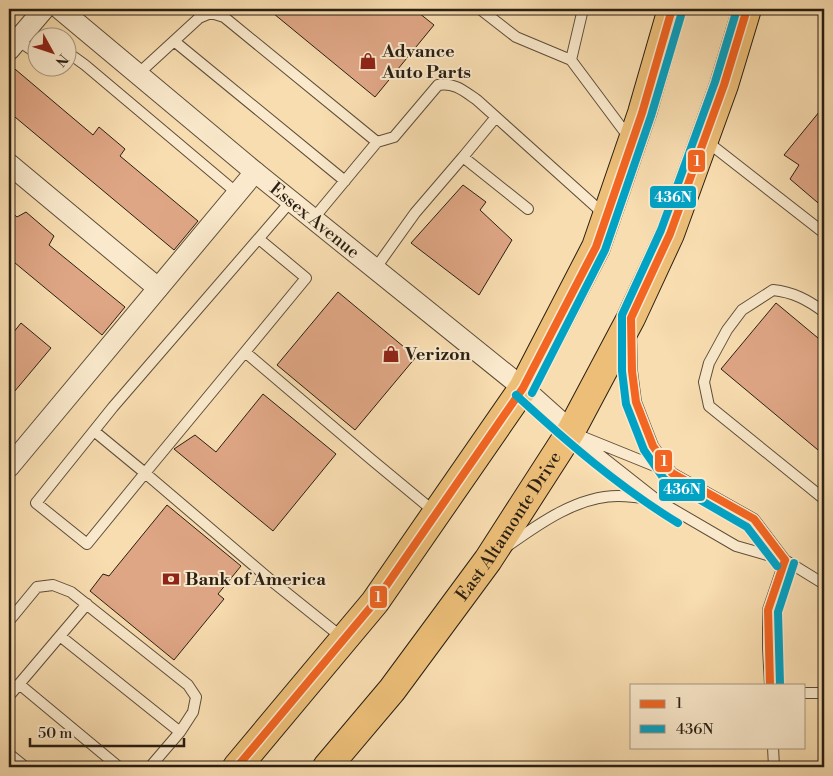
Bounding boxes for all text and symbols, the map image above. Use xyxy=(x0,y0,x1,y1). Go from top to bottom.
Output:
north arrow xyxy=(28,28,78,78)
place label: Advance Auto Parts xyxy=(381,40,471,84)
text: N xyxy=(51,50,72,70)
shop icon: Advance Auto Parts xyxy=(358,51,378,71)
line badge: 1 xyxy=(687,149,706,173)
text: 1 xyxy=(694,153,701,171)
street label: Essex Avenue xyxy=(265,177,365,264)
line badge: 436N xyxy=(649,185,697,209)
text: 436N xyxy=(654,189,692,207)
place label: Verizon xyxy=(404,343,471,366)
shop icon: Verizon xyxy=(381,344,401,364)
street label: East Altamonte Drive xyxy=(450,447,566,605)
line badge: 1 xyxy=(654,449,673,473)
text: 1 xyxy=(661,453,668,471)
line badge: 436N xyxy=(658,478,706,502)
text: 436N xyxy=(663,481,701,499)
place label: Bank of America xyxy=(185,568,326,591)
bank icon: Bank of America xyxy=(161,569,181,589)
line badge: 1 xyxy=(369,585,388,609)
text: 1 xyxy=(375,589,382,607)
legend xyxy=(630,684,806,748)
text: 1 xyxy=(676,694,683,713)
scale bar xyxy=(30,716,184,748)
text: 436N xyxy=(676,720,713,739)
text: 50 m xyxy=(38,724,72,743)

